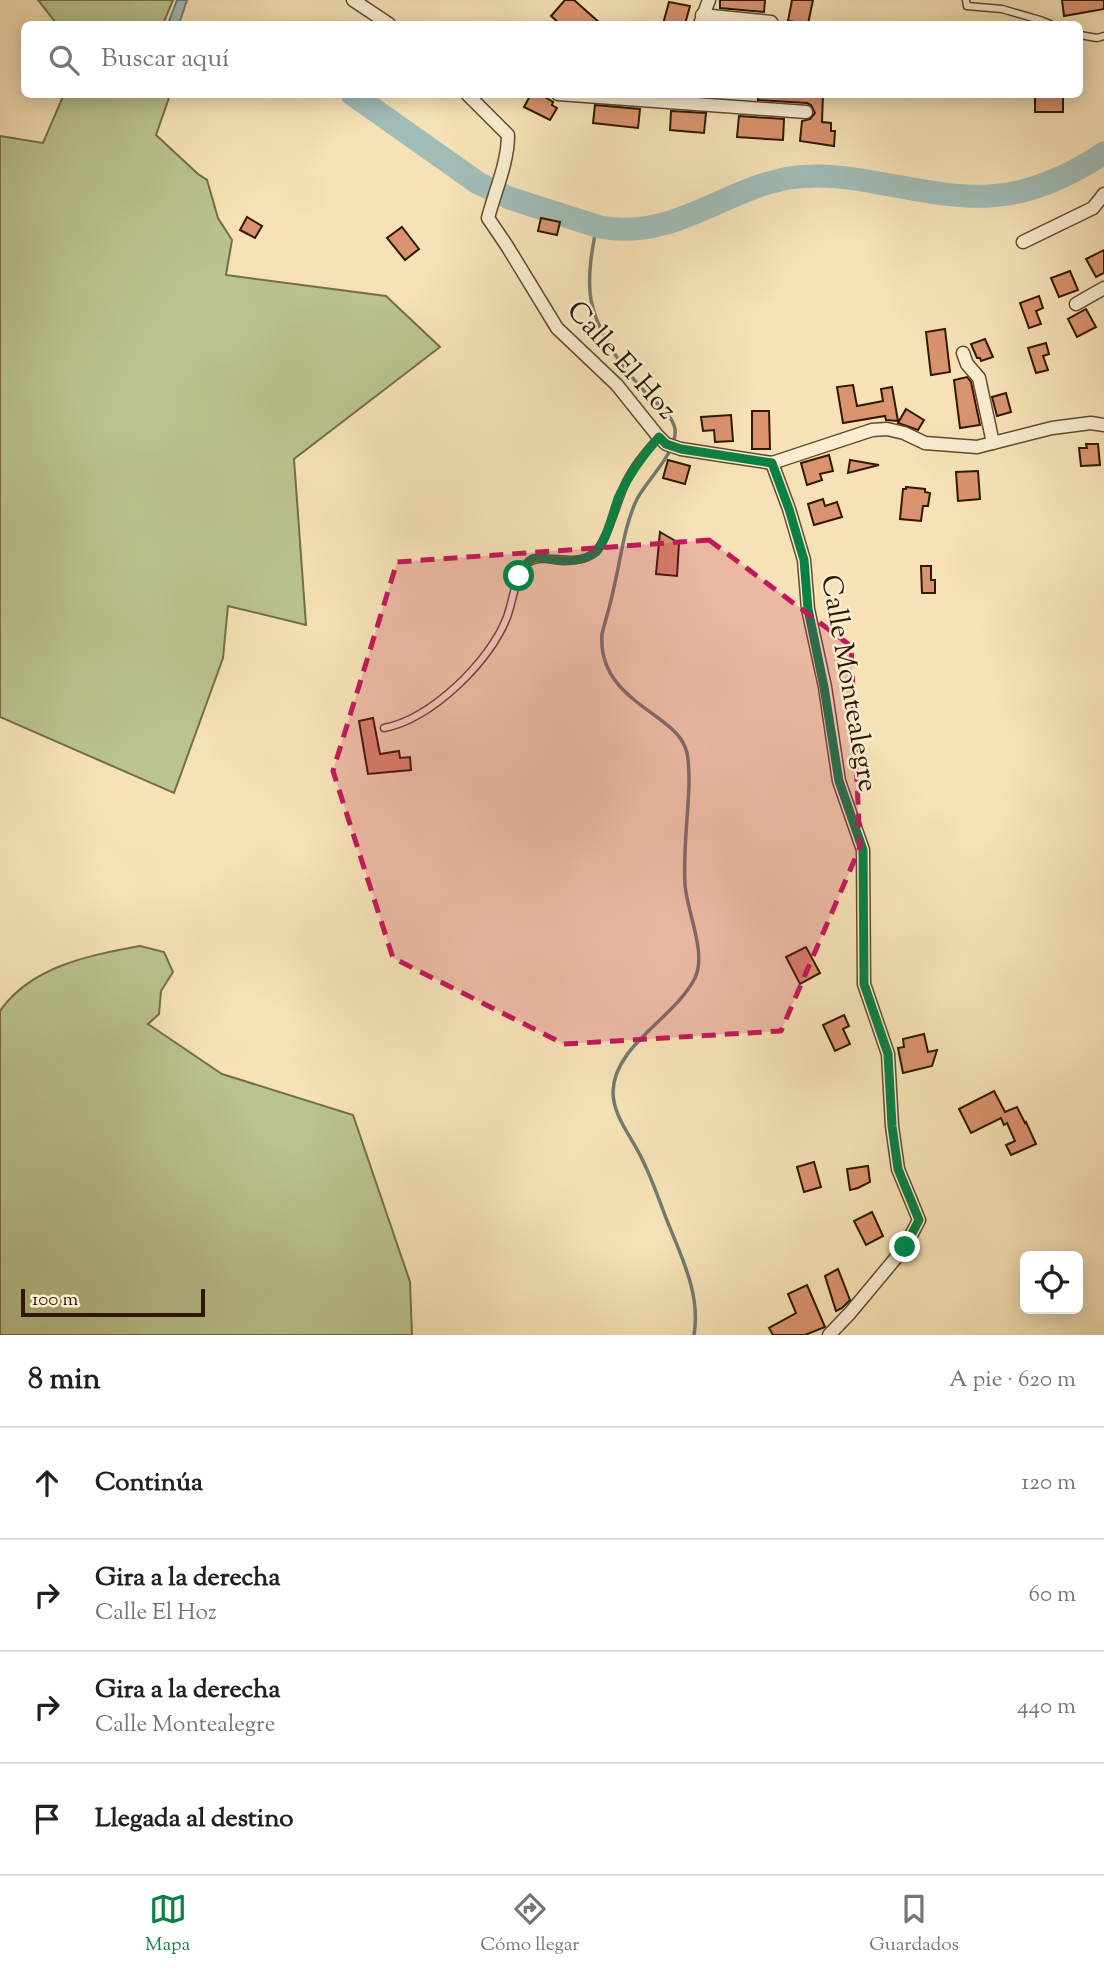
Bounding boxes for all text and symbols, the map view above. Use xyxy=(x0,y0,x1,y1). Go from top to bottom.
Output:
search box xyxy=(21,21,1083,98)
icon: search xyxy=(45,41,83,79)
text: Buscar aquí xyxy=(101,41,230,78)
street label: Calle El Hoz xyxy=(556,293,685,429)
route start xyxy=(503,560,534,591)
street label: Calle Montealegre xyxy=(809,572,887,795)
route end xyxy=(889,1231,920,1262)
map controls xyxy=(1020,1251,1083,1314)
button: locate xyxy=(1020,1251,1083,1314)
scale bar xyxy=(21,1286,205,1318)
text: 100 m xyxy=(32,1287,78,1314)
text: 8 min xyxy=(28,1359,100,1402)
text: A pie · 620 m xyxy=(949,1364,1076,1397)
icon: ahead xyxy=(28,1464,66,1502)
text: Continúa xyxy=(95,1465,203,1502)
text: 120 m xyxy=(1021,1467,1076,1500)
text: Gira a la derecha xyxy=(95,1560,280,1597)
icon: right xyxy=(28,1576,66,1614)
text: 60 m xyxy=(1028,1579,1076,1612)
text: Calle El Hoz xyxy=(95,1597,217,1630)
text: Gira a la derecha xyxy=(95,1672,280,1709)
icon: right xyxy=(28,1688,66,1726)
text: 440 m xyxy=(1017,1691,1076,1724)
text: Calle Montealegre xyxy=(95,1709,275,1742)
icon: arrive xyxy=(28,1800,66,1838)
text: Llegada al destino xyxy=(95,1801,293,1838)
tab: Mapa xyxy=(145,1890,190,1959)
tab: Cómo llegar xyxy=(480,1890,579,1959)
tab: Guardados xyxy=(869,1890,959,1959)

